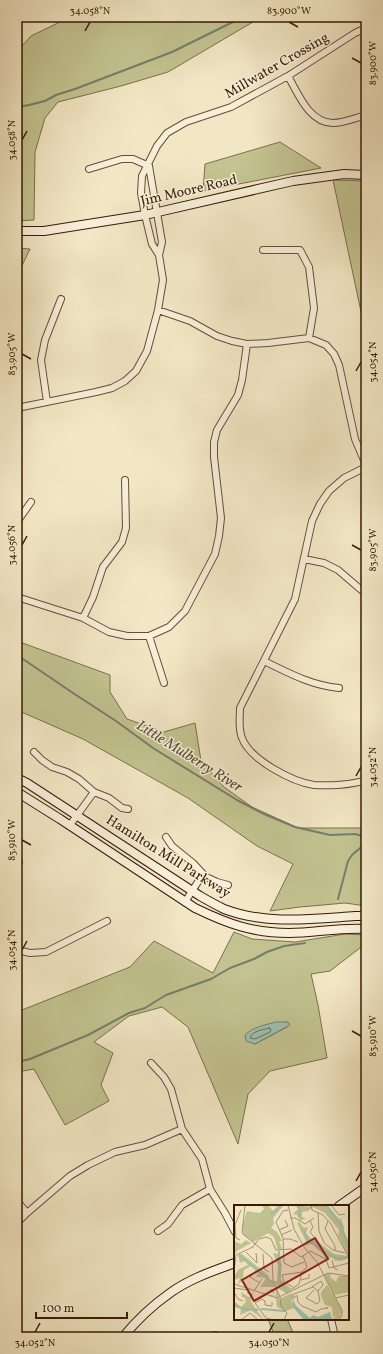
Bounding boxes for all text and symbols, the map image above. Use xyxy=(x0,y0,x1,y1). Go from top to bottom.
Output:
text: 34.058°N xyxy=(70,4,111,18)
text: 83.900°W xyxy=(267,4,311,18)
street label: Millwater Crossing xyxy=(221,28,333,104)
text: 83.900°W xyxy=(366,41,380,85)
text: 34.058°N xyxy=(5,119,19,160)
street label: Jim Moore Road xyxy=(139,171,239,211)
text: 83.905°W xyxy=(5,333,19,375)
text: 34.054°N xyxy=(366,341,380,383)
text: 34.056°N xyxy=(5,524,19,565)
text: 83.905°W xyxy=(366,529,380,571)
water label: Little Mulberry River xyxy=(132,716,246,798)
text: 34.052°N xyxy=(366,746,380,787)
street label: Hamilton Mill Parkway xyxy=(102,811,234,903)
text: 83.910°W xyxy=(5,819,19,861)
text: 34.054°N xyxy=(5,929,19,971)
text: 83.910°W xyxy=(366,1015,380,1057)
text: 34.050°N xyxy=(366,1151,380,1192)
inset map xyxy=(234,1205,349,1320)
scale bar xyxy=(36,1294,127,1320)
text: 100 m xyxy=(42,1301,75,1317)
text: 34.052°N xyxy=(15,1336,56,1350)
text: 34.050°N xyxy=(249,1336,290,1350)

